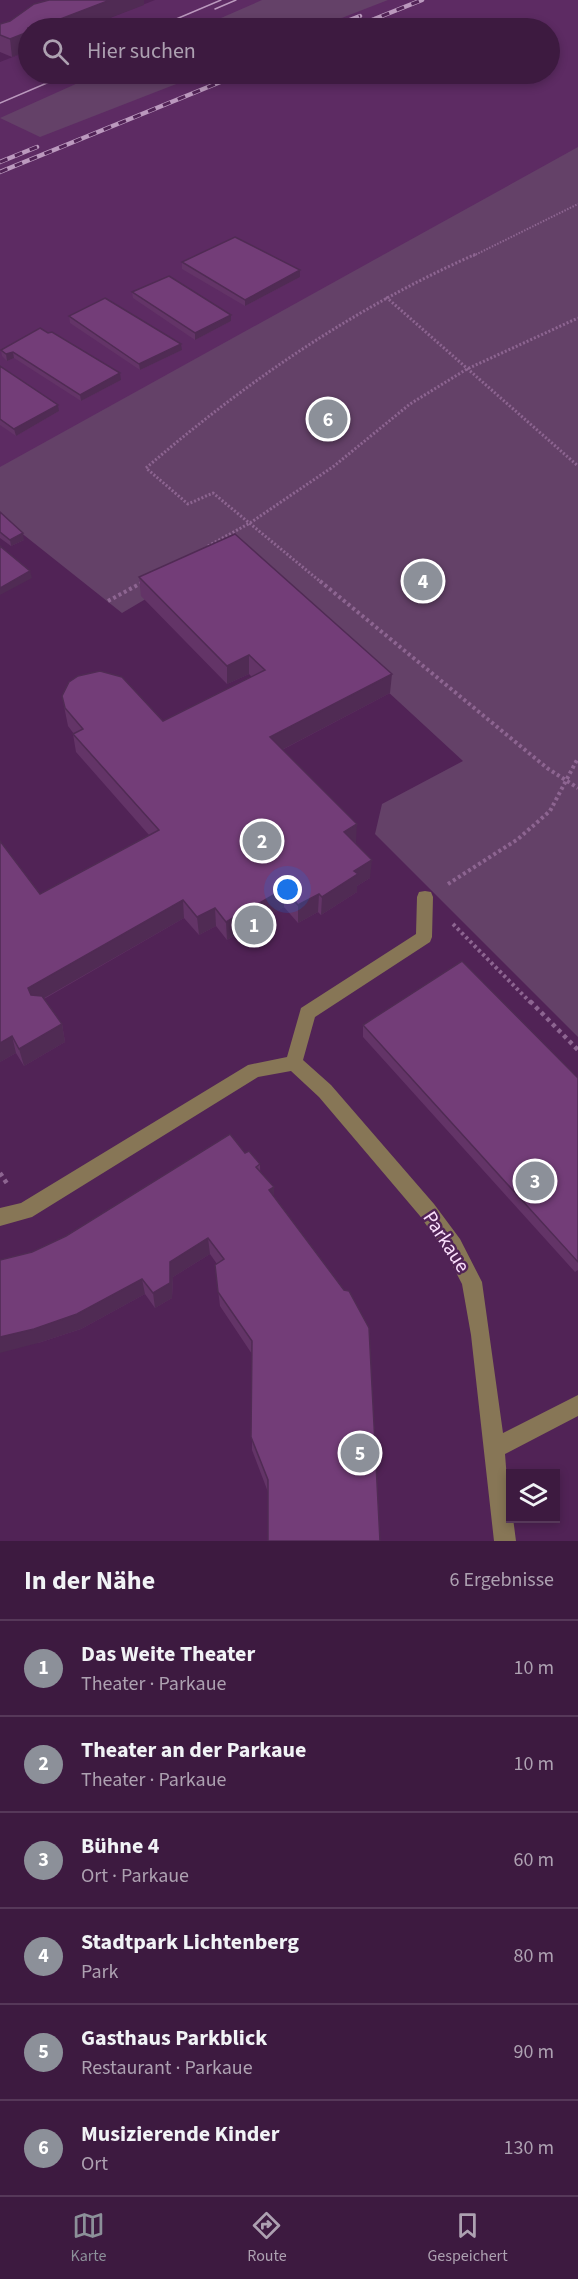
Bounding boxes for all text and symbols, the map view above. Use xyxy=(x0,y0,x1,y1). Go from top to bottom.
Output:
search box xyxy=(18,18,560,84)
icon: search xyxy=(39,35,72,68)
text: Hier suchen xyxy=(87,35,196,67)
pin: 6 xyxy=(308,396,348,442)
pin: 4 xyxy=(404,558,442,604)
pin: 2 xyxy=(242,818,282,864)
your location xyxy=(273,875,302,904)
pin: 1 xyxy=(234,902,274,948)
pin: 3 xyxy=(516,1158,554,1204)
street label: Parkaue xyxy=(416,1206,476,1278)
pin: 5 xyxy=(340,1430,380,1476)
map controls xyxy=(506,1469,560,1523)
button: layers xyxy=(506,1469,560,1523)
text: In der Nähe xyxy=(24,1562,155,1599)
text: 6 Ergebnisse xyxy=(449,1566,554,1594)
text: Das Weite Theater xyxy=(81,1638,255,1670)
text: 1 xyxy=(38,1654,49,1682)
text: 10 m xyxy=(514,1654,554,1682)
text: Theater · Parkaue xyxy=(81,1670,226,1698)
text: Theater an der Parkaue xyxy=(81,1734,307,1766)
text: 2 xyxy=(38,1750,49,1778)
text: 10 m xyxy=(514,1750,554,1778)
text: Theater · Parkaue xyxy=(81,1766,226,1794)
text: Bühne 4 xyxy=(81,1830,159,1862)
text: 3 xyxy=(38,1846,49,1874)
text: 60 m xyxy=(514,1846,554,1874)
text: Ort · Parkaue xyxy=(81,1862,189,1890)
text: Stadtpark Lichtenberg xyxy=(81,1926,299,1958)
text: 4 xyxy=(38,1942,49,1970)
text: 80 m xyxy=(514,1942,554,1970)
text: Park xyxy=(81,1958,118,1986)
text: Gasthaus Parkblick xyxy=(81,2022,267,2054)
text: 5 xyxy=(38,2038,49,2066)
text: 90 m xyxy=(514,2038,554,2066)
text: Restaurant · Parkaue xyxy=(81,2054,253,2082)
text: Musizierende Kinder xyxy=(81,2118,280,2150)
text: 6 xyxy=(38,2134,49,2162)
text: 130 m xyxy=(504,2134,554,2162)
text: Ort xyxy=(81,2150,108,2178)
tab: Karte xyxy=(70,2209,106,2267)
tab: Route xyxy=(247,2209,287,2267)
tab: Gespeichert xyxy=(427,2209,508,2267)

